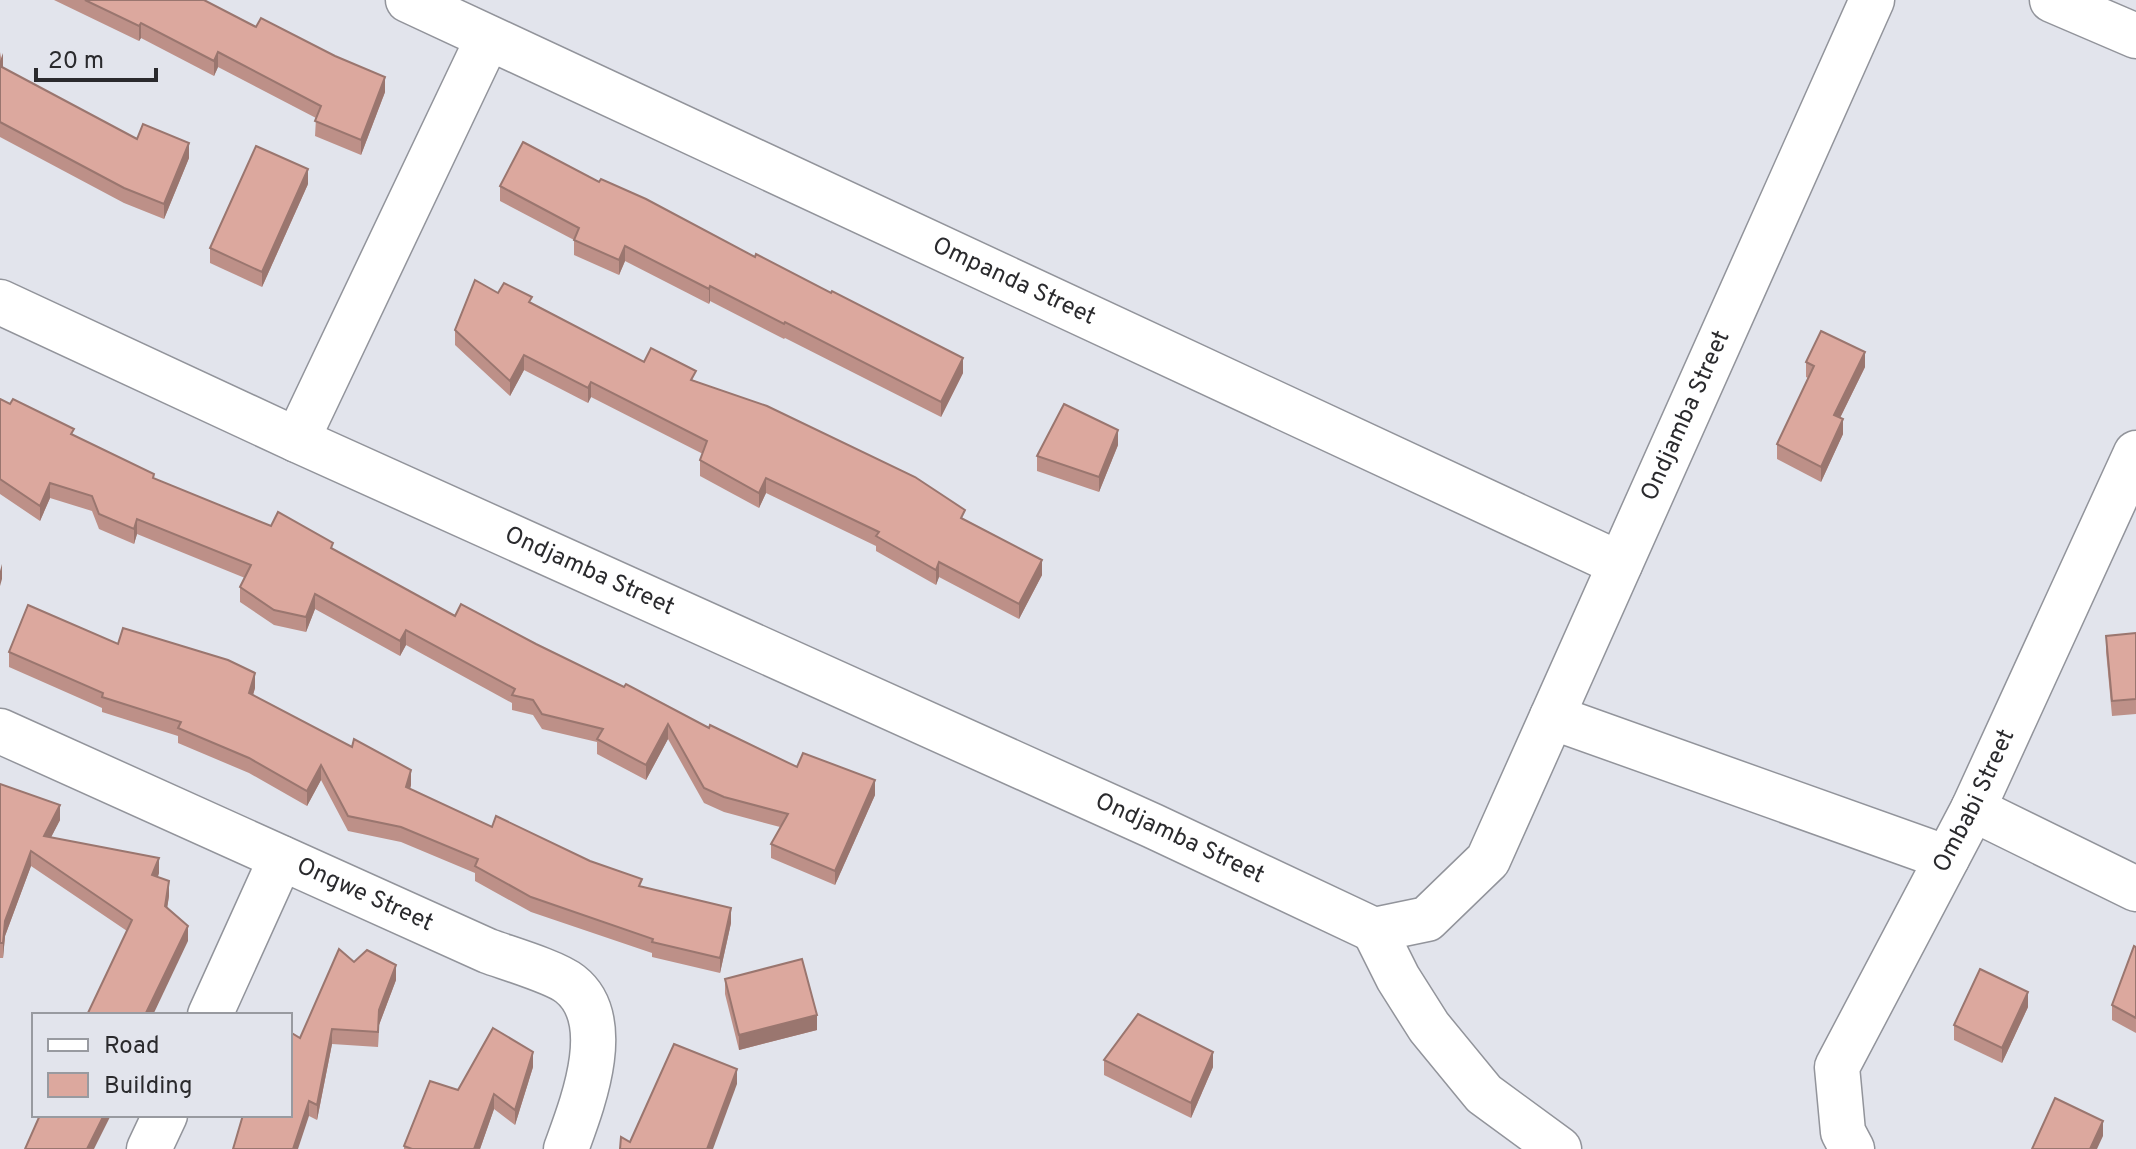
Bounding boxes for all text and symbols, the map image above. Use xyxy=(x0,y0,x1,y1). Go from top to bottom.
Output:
scale bar xyxy=(36,32,156,82)
text: 20 m xyxy=(48,47,104,77)
street label: Ompanda Street xyxy=(927,231,1100,333)
street label: Ondjamba Street xyxy=(1635,326,1737,506)
street label: Ondjamba Street xyxy=(499,520,679,623)
street label: Ombabi Street xyxy=(1927,725,2022,878)
street label: Ondjamba Street xyxy=(1090,787,1269,891)
street label: Ongwe Street xyxy=(292,852,438,939)
legend xyxy=(32,1013,292,1117)
text: Road xyxy=(104,1032,160,1062)
text: Building xyxy=(104,1072,193,1102)

